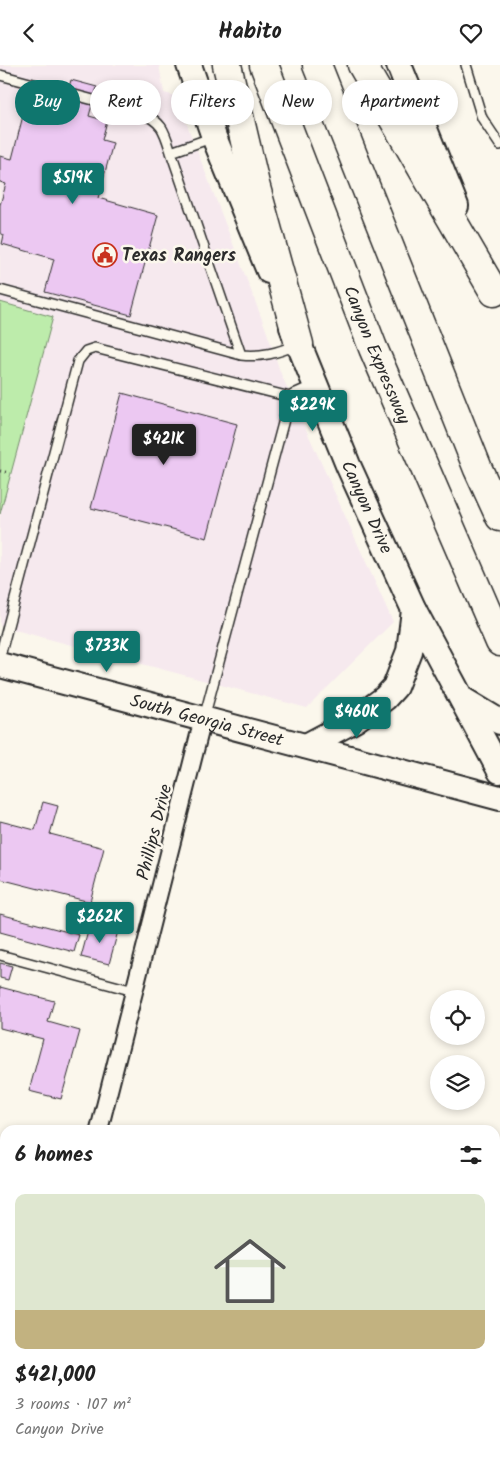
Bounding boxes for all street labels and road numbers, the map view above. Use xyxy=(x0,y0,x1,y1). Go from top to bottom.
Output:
street label: Canyon Expressway xyxy=(334,282,417,430)
street label: Canyon Drive xyxy=(332,456,400,559)
street label: South Georgia Street xyxy=(127,687,287,756)
street label: Phillips Drive xyxy=(130,781,181,883)

